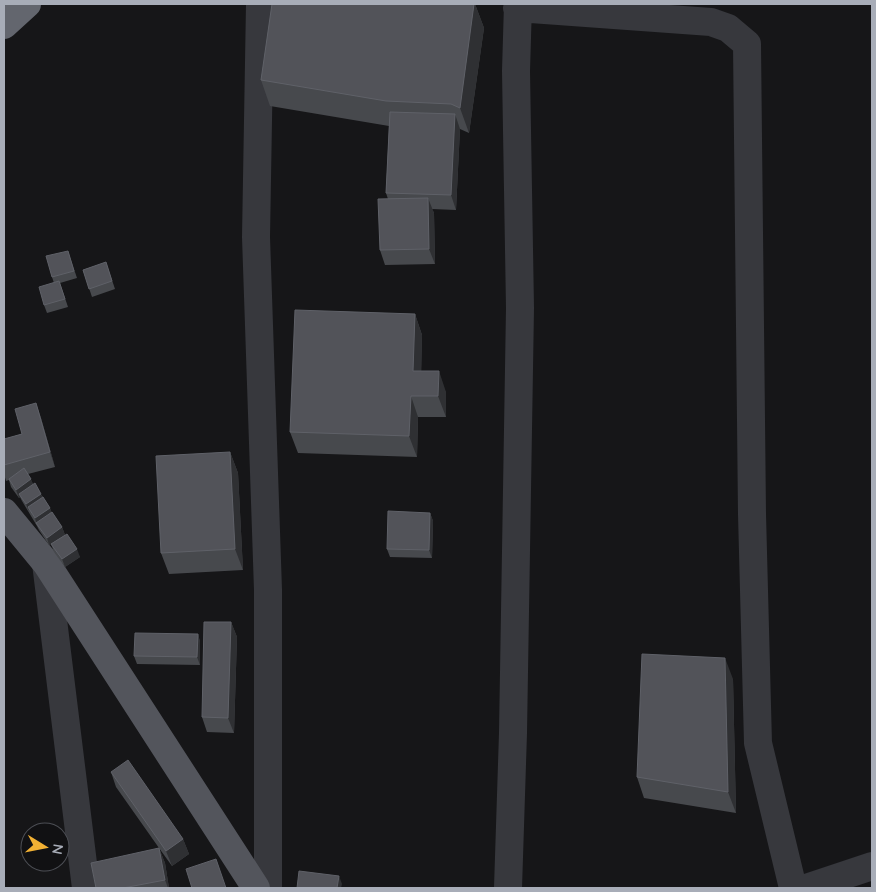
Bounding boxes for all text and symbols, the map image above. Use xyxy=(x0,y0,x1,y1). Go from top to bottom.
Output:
north arrow xyxy=(20,822,70,872)
text: N xyxy=(48,843,68,856)

